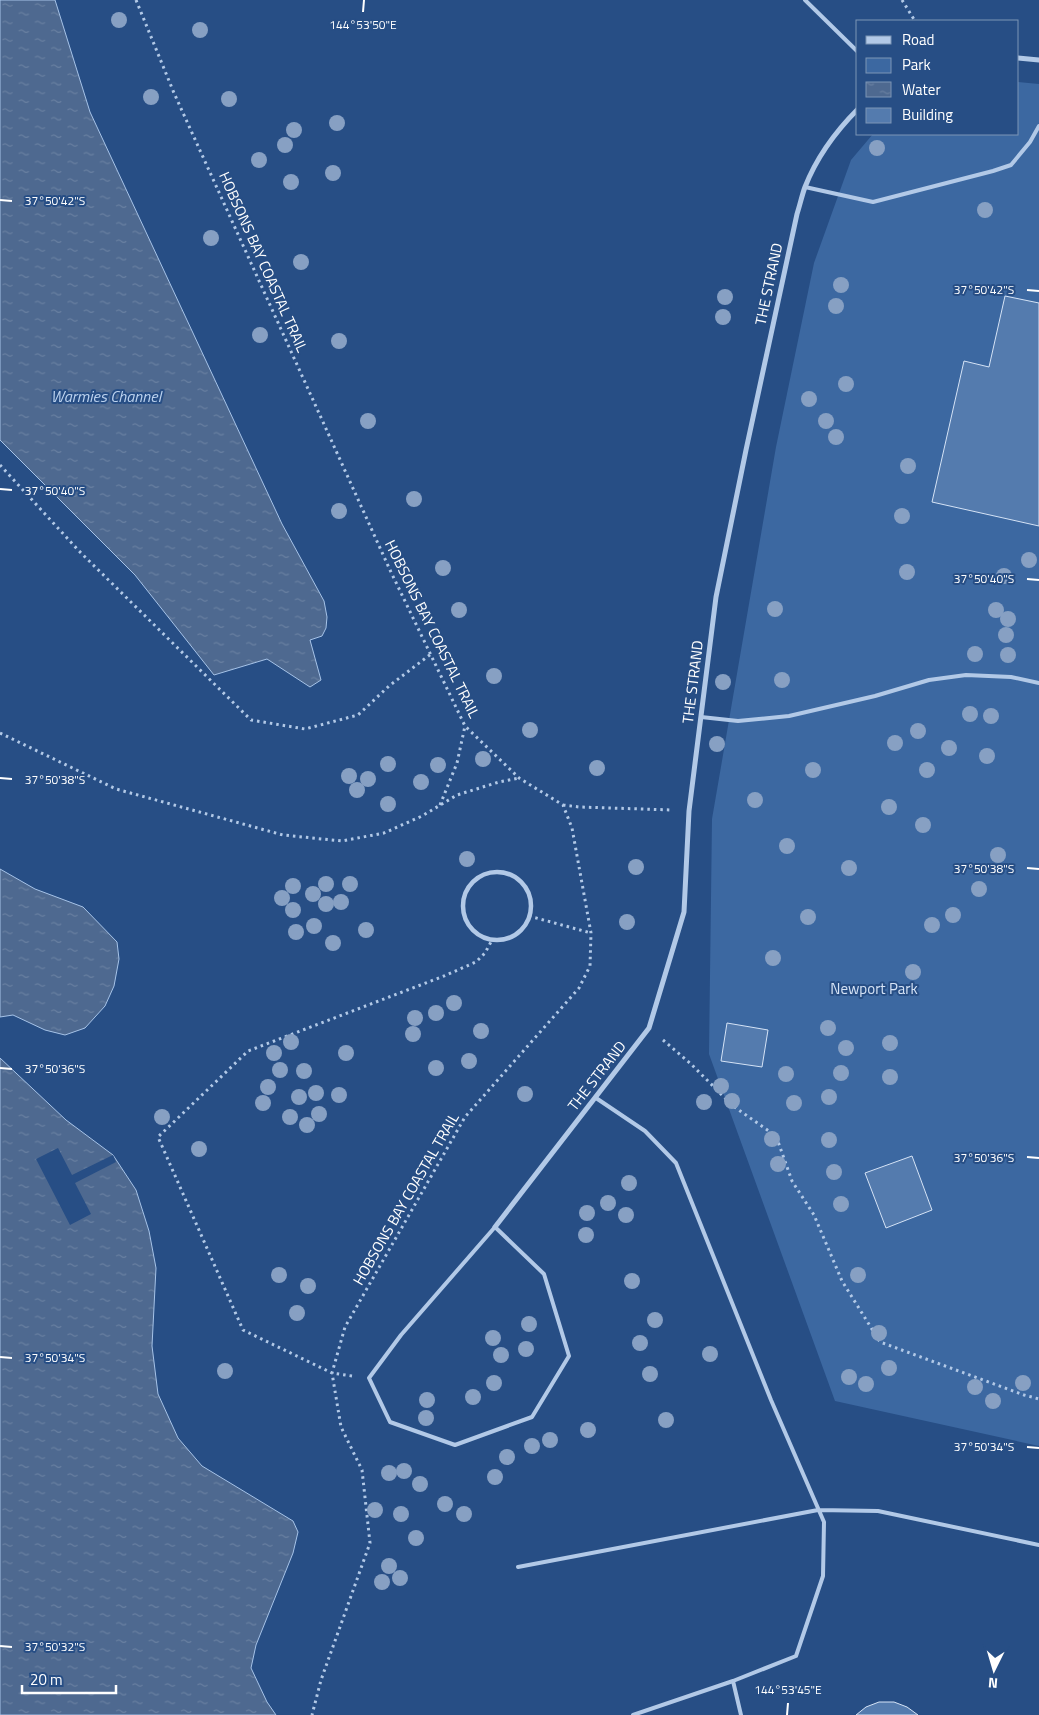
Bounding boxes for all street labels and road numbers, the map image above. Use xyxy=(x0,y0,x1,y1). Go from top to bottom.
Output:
street label: HOBSONS BAY COASTAL TRAIL xyxy=(213,168,314,356)
street label: THE STRAND xyxy=(749,241,788,327)
street label: HOBSONS BAY COASTAL TRAIL xyxy=(379,536,486,722)
street label: THE STRAND xyxy=(676,639,709,725)
street label: THE STRAND xyxy=(562,1036,631,1116)
street label: HOBSONS BAY COASTAL TRAIL xyxy=(347,1108,464,1289)

